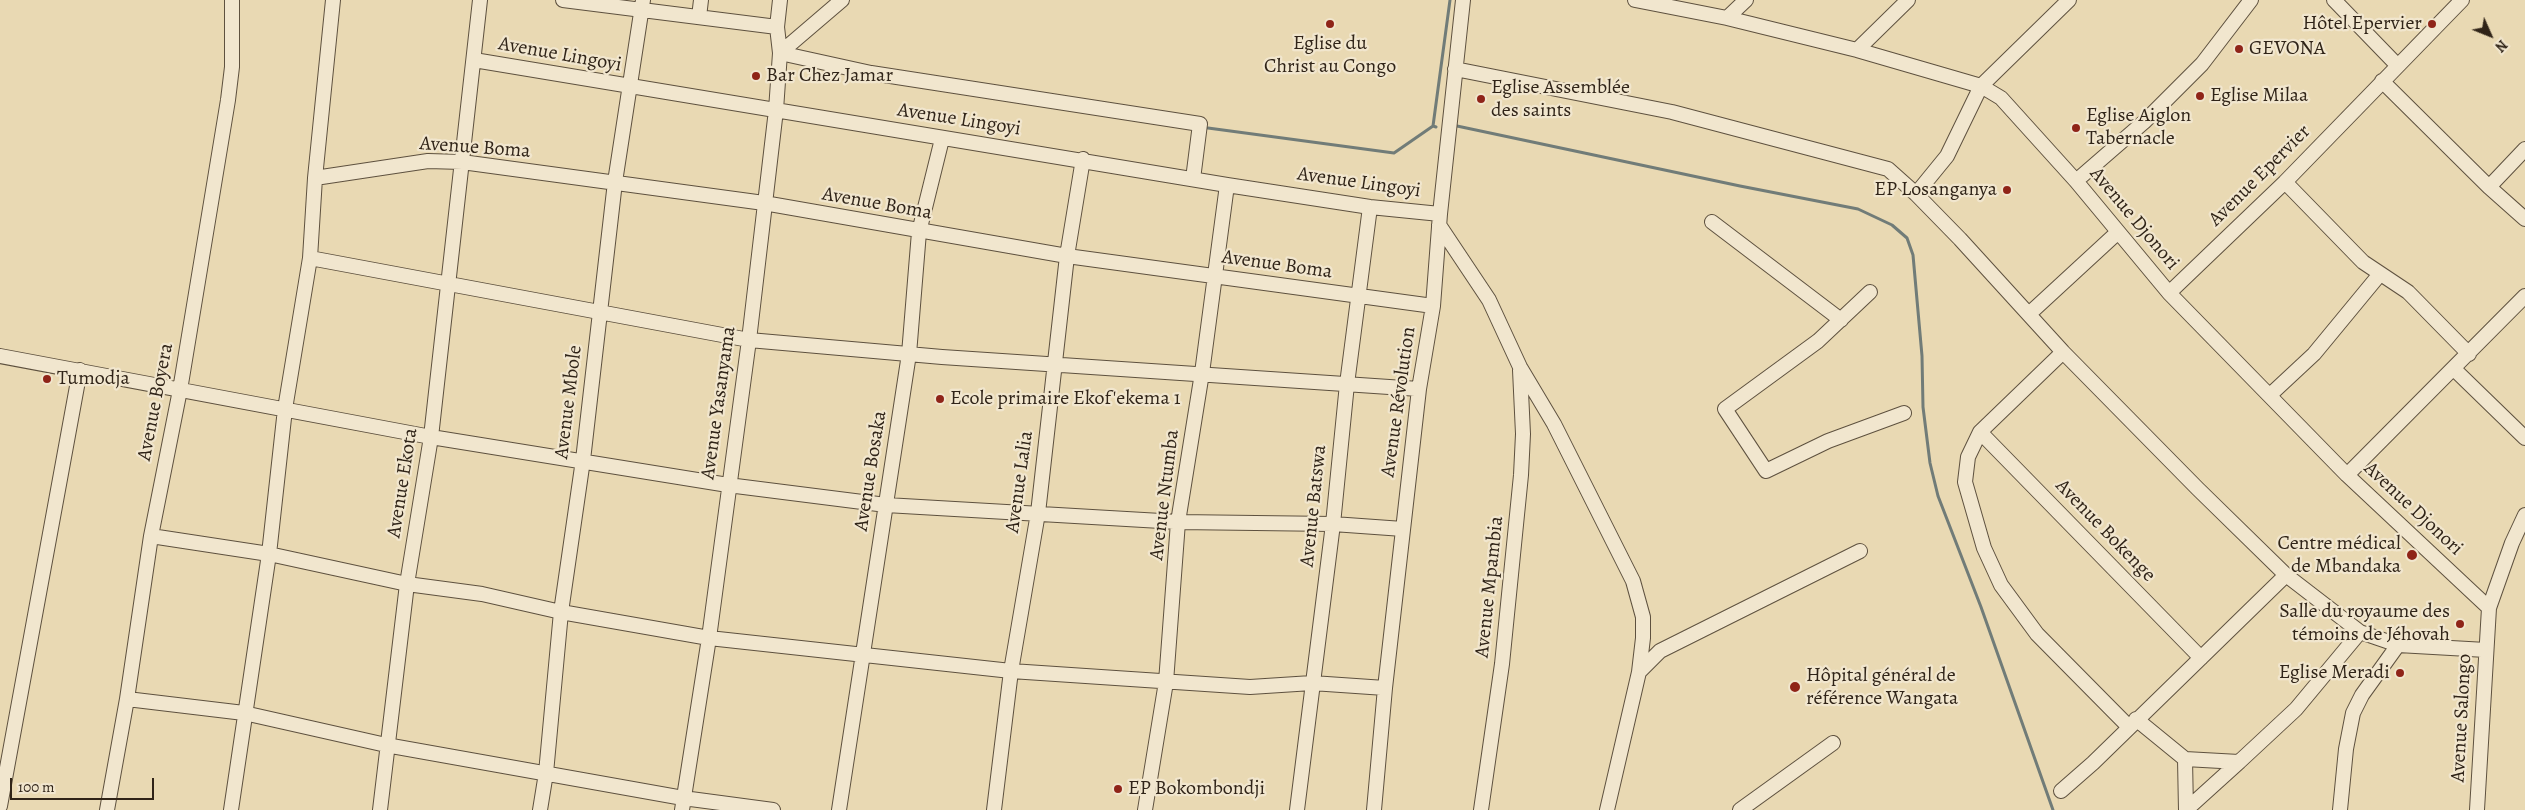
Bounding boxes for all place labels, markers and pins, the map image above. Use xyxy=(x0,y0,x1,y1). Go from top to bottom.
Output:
place label: Hôtel Epervier xyxy=(2303,12,2422,36)
marker: Eglise du Christ au Congo xyxy=(1324,18,1336,30)
marker: Hôtel Epervier xyxy=(2426,18,2438,30)
place label: Eglise du Christ au Congo xyxy=(1264,32,1396,79)
place label: GEVONA xyxy=(2249,37,2325,61)
marker: GEVONA xyxy=(2233,43,2245,55)
place label: Bar Chez Jamar xyxy=(766,64,893,88)
marker: Bar Chez Jamar xyxy=(750,70,762,82)
place label: Eglise Assemblée des saints xyxy=(1491,76,1630,123)
place label: Eglise Milaa xyxy=(2210,84,2308,108)
marker: Eglise Milaa xyxy=(2194,90,2206,102)
marker: Eglise Assemblée des saints xyxy=(1475,93,1487,105)
place label: Eglise Aiglon Tabernacle xyxy=(2086,104,2191,151)
marker: Eglise Aiglon Tabernacle xyxy=(2070,122,2082,134)
place label: EP Losanganya xyxy=(1874,178,1997,202)
marker: EP Losanganya xyxy=(2001,184,2013,196)
place label: Tumodja xyxy=(57,367,130,391)
marker: Tumodja xyxy=(41,373,53,385)
place label: Ecole primaire Ekof'ekema 1 xyxy=(950,387,1181,411)
marker: Ecole primaire Ekof'ekema 1 xyxy=(934,393,946,405)
place label: Centre médical de Mbandaka xyxy=(2278,532,2401,579)
marker: Centre médical de Mbandaka xyxy=(2405,548,2419,562)
place label: Salle du royaume des témoins de Jéhovah xyxy=(2279,600,2450,647)
marker: Salle du royaume des témoins de Jéhovah xyxy=(2454,618,2466,630)
place label: Eglise Meradi xyxy=(2279,661,2390,685)
place label: Hôpital général de référence Wangata xyxy=(1806,664,1958,711)
marker: Eglise Meradi xyxy=(2394,667,2406,679)
marker: Hôpital général de référence Wangata xyxy=(1788,680,1802,694)
place label: EP Bokombondji xyxy=(1128,777,1265,801)
marker: EP Bokombondji xyxy=(1112,783,1124,795)

